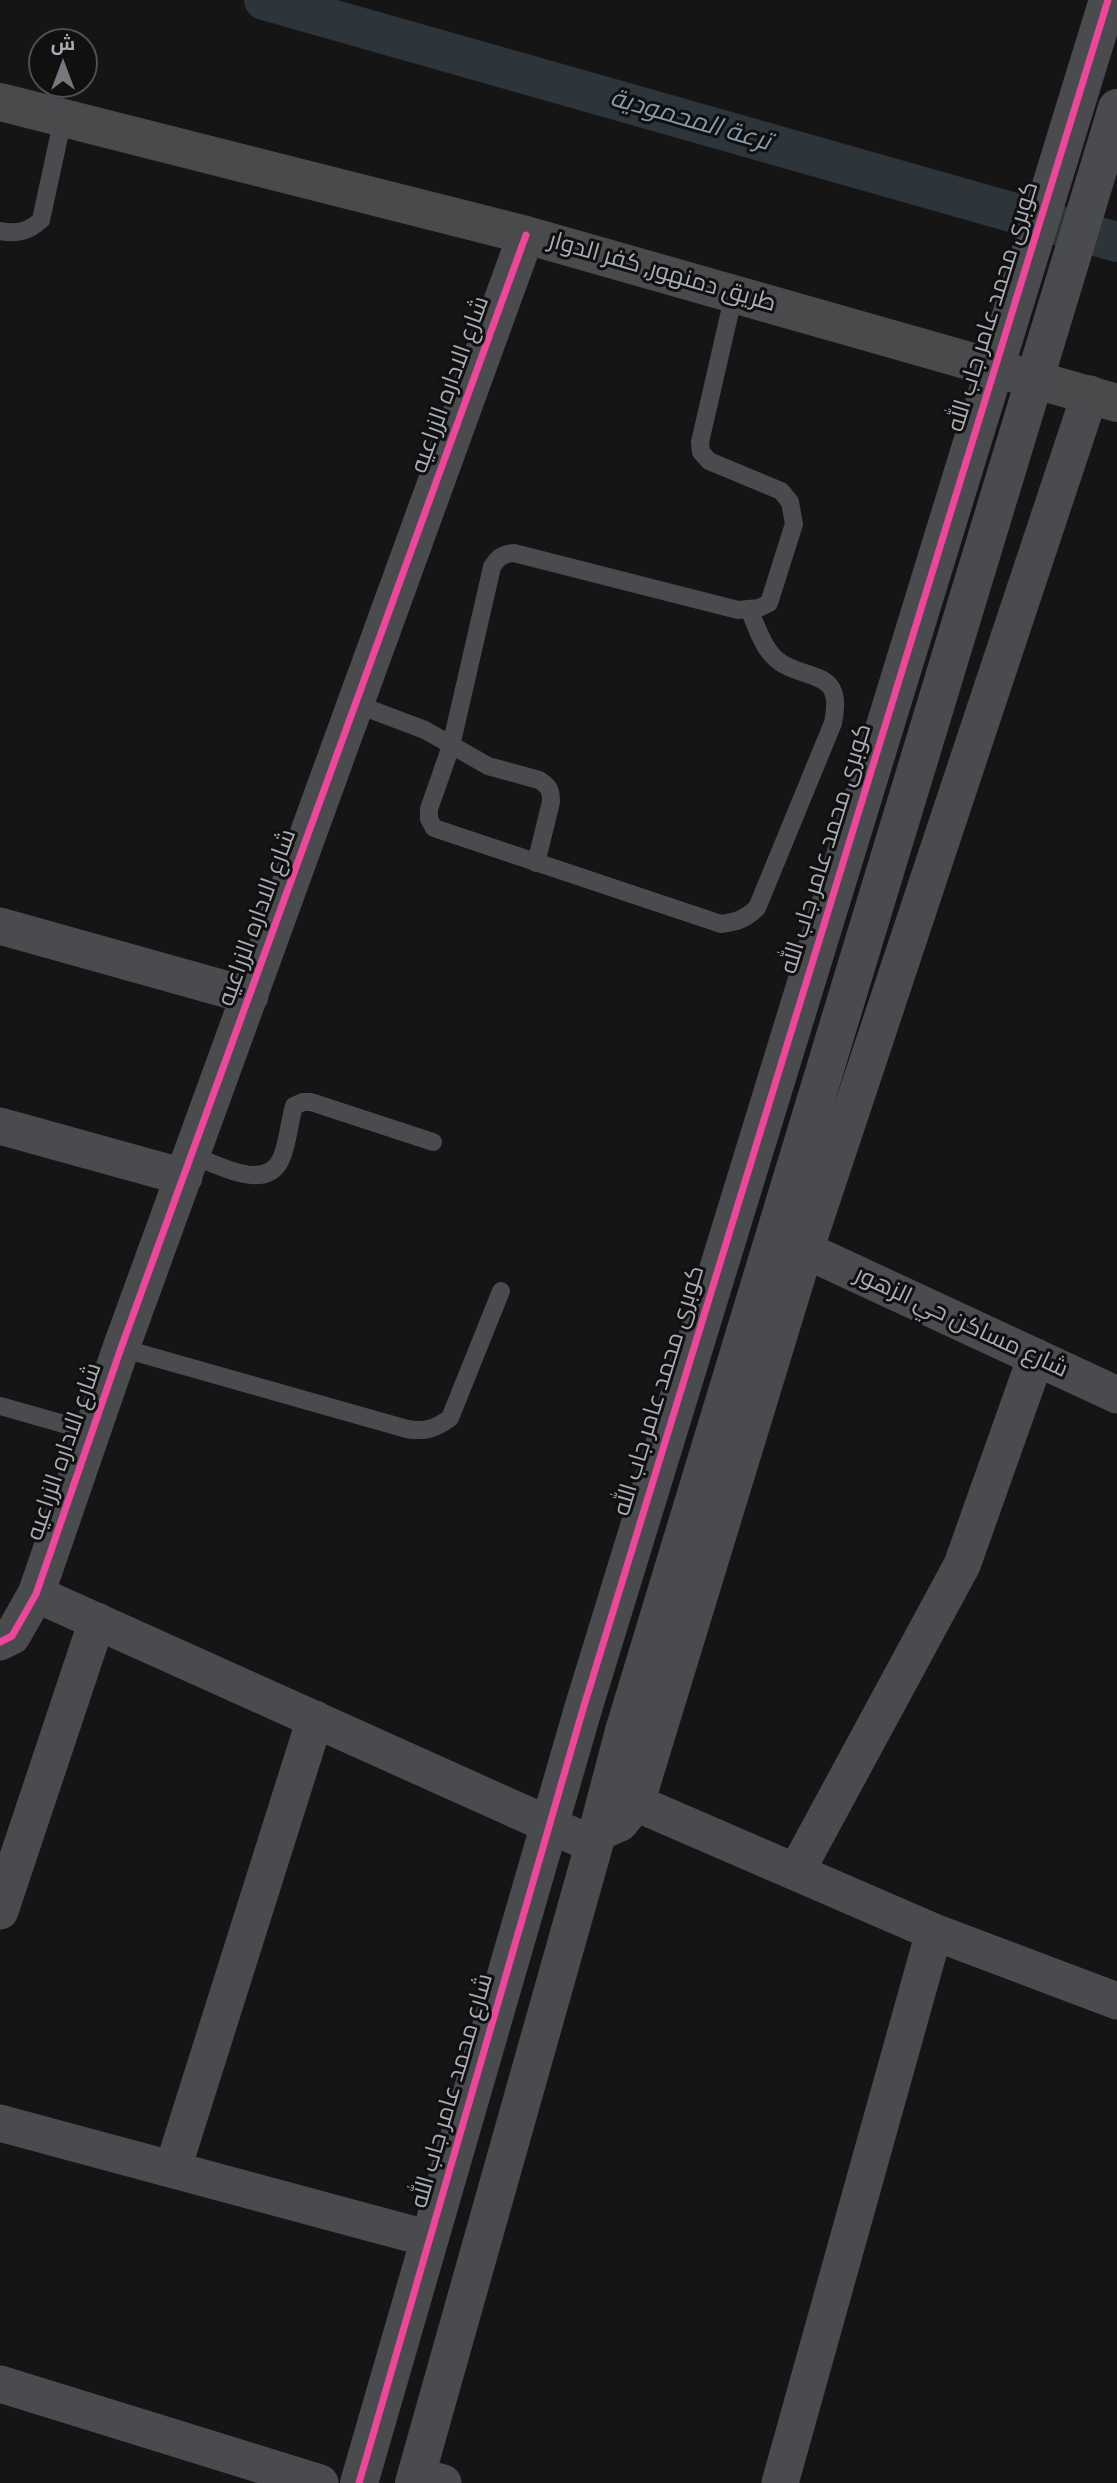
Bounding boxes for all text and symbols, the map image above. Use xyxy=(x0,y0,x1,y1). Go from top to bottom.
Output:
north arrow xyxy=(28,28,98,98)
text: ش xyxy=(51,32,75,55)
water label: ترعة المحمودية xyxy=(606,83,774,159)
street label: كوبرى محمد عامر جاب الله xyxy=(942,178,1046,436)
street label: طريق دمنهور, كفر الدوار xyxy=(545,227,779,319)
street label: شارع الاداره الزراعيه xyxy=(406,293,496,477)
street label: كوبرى محمد عامر جاب الله xyxy=(775,720,879,978)
street label: شارع الاداره الزراعيه xyxy=(213,826,303,1010)
street label: شارع مساكن حي الزهور xyxy=(850,1261,1072,1385)
street label: كوبرى محمد عامر جاب الله xyxy=(608,1262,712,1520)
street label: شارع الاداره الزراعيه xyxy=(21,1359,109,1545)
street label: شارع محمد عامر جاب الله xyxy=(406,1971,500,2211)

